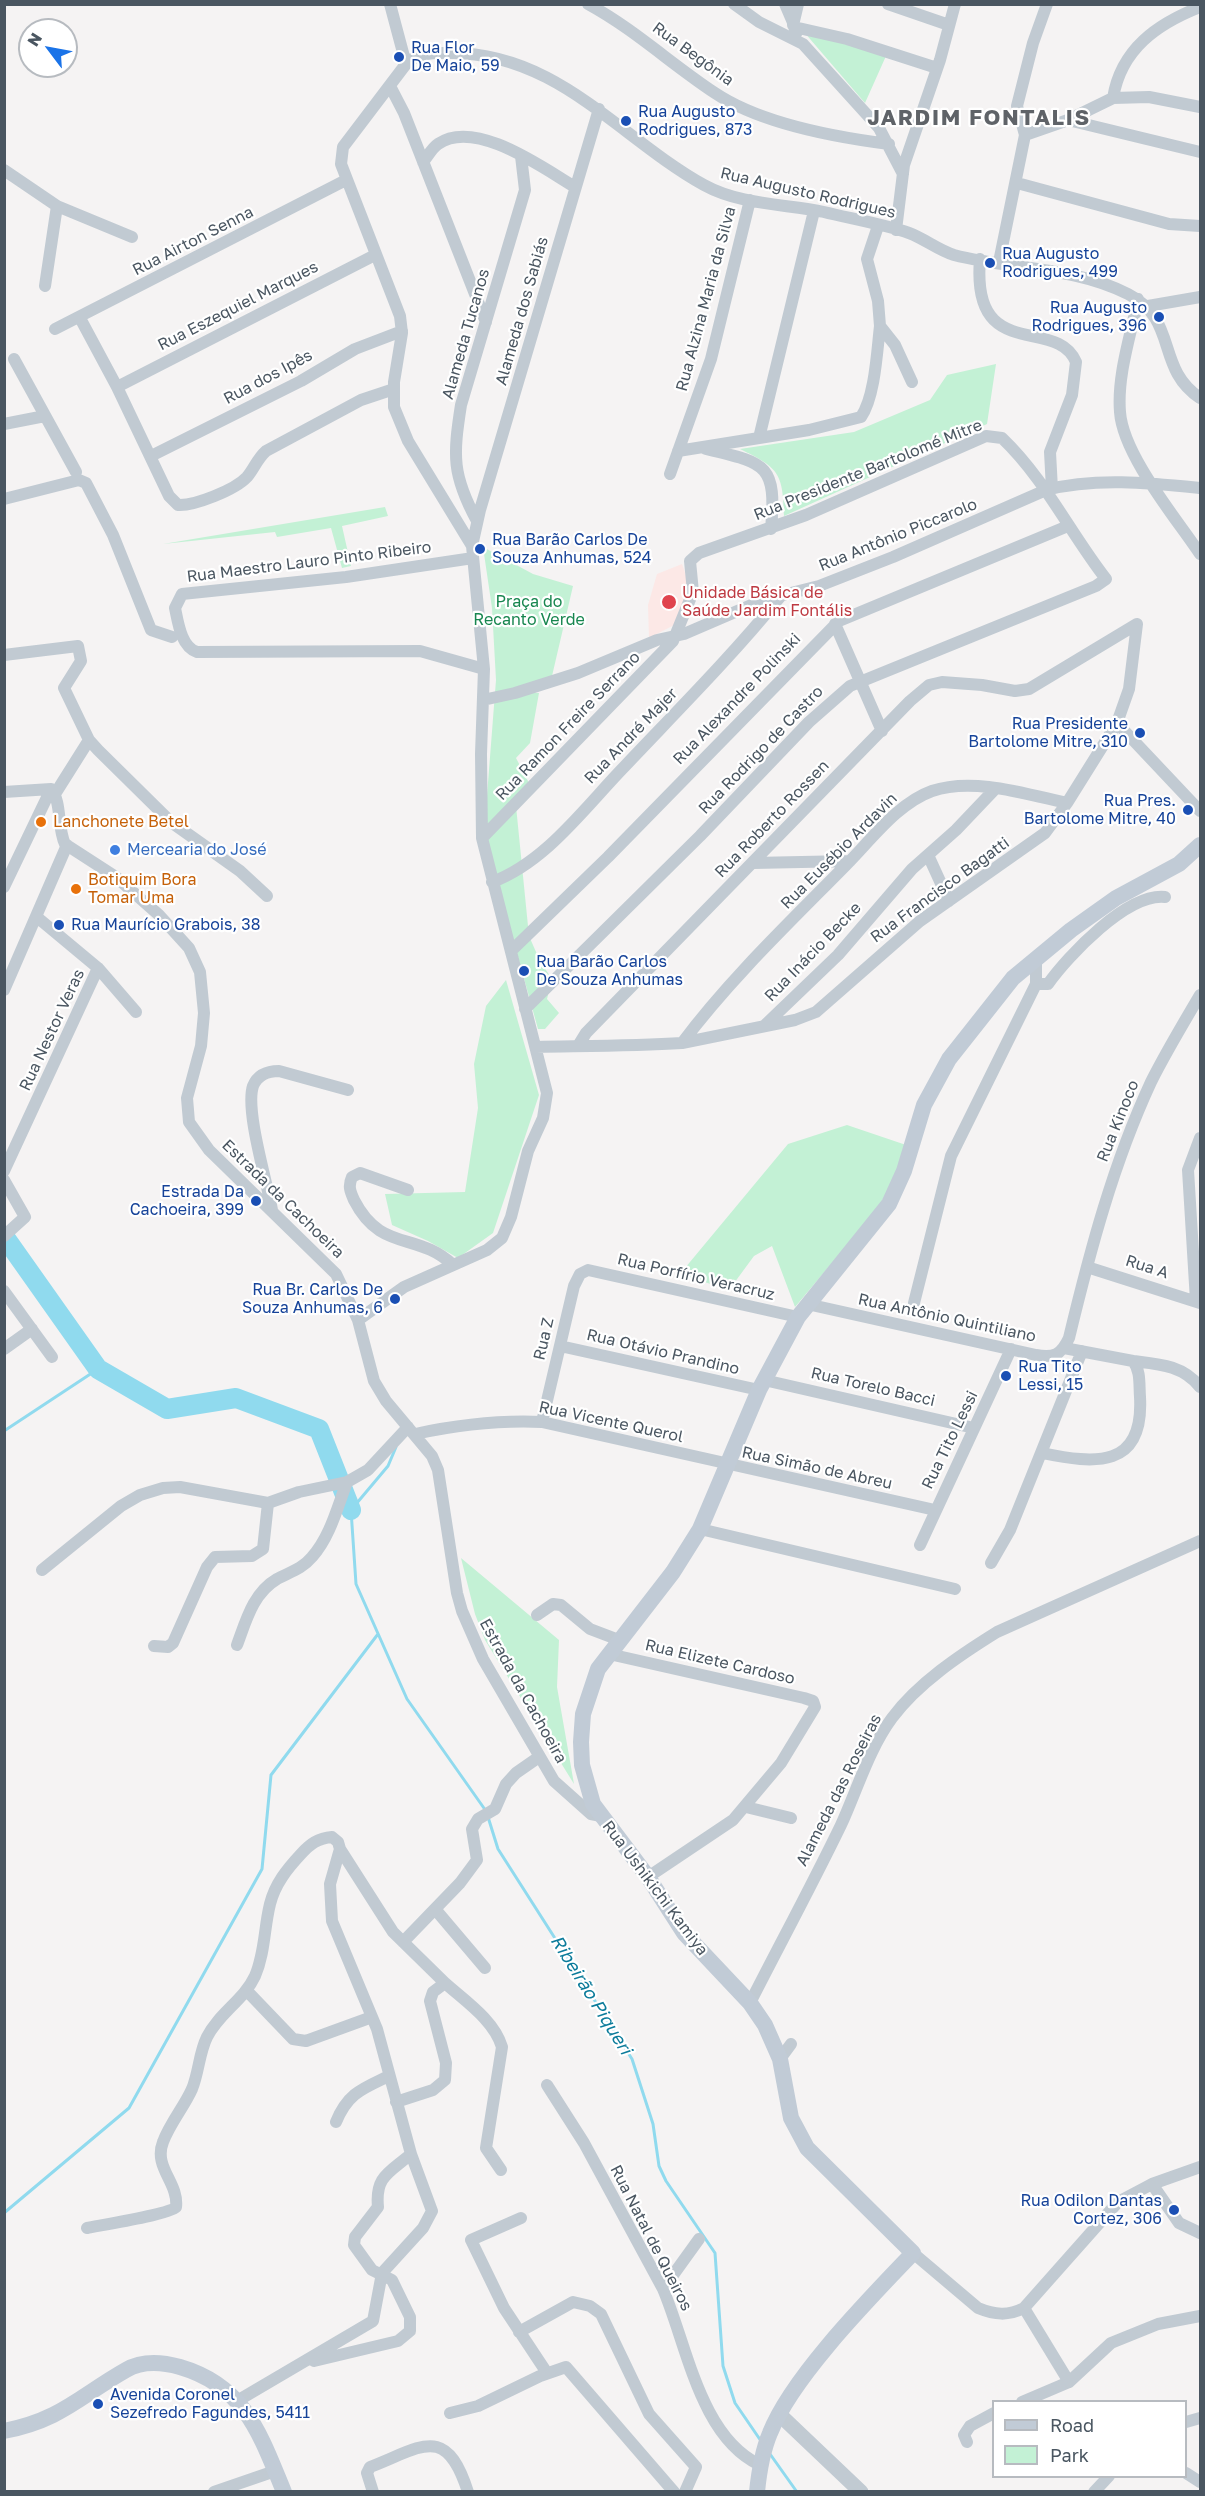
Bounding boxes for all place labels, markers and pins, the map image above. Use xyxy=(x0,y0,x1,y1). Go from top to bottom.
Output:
place label: Rua Flor De Maio, 59 xyxy=(411,38,500,76)
marker: Rua Flor De Maio, 59 xyxy=(392,50,406,64)
place label: Rua Augusto Rodrigues, 873 xyxy=(638,102,752,140)
marker: Rua Augusto Rodrigues, 873 xyxy=(619,114,633,128)
place label: Rua Augusto Rodrigues, 499 xyxy=(1002,244,1118,282)
marker: Rua Augusto Rodrigues, 499 xyxy=(983,256,997,270)
place label: Rua Augusto Rodrigues, 396 xyxy=(1032,298,1147,336)
marker: Rua Augusto Rodrigues, 396 xyxy=(1152,310,1166,324)
place label: Rua Barão Carlos De Souza Anhumas, 524 xyxy=(492,530,652,568)
marker: Rua Barão Carlos De Souza Anhumas, 524 xyxy=(473,542,487,556)
place label: Unidade Básica de Saúde Jardim Fontális xyxy=(682,583,852,621)
marker: Unidade Básica de Saúde Jardim Fontális xyxy=(660,593,678,611)
place label: Rua Presidente Bartolome Mitre, 310 xyxy=(968,714,1128,752)
marker: Rua Presidente Bartolome Mitre, 310 xyxy=(1133,726,1147,740)
place label: Rua Pres. Bartolome Mitre, 40 xyxy=(1024,791,1176,829)
marker: Rua Pres. Bartolome Mitre, 40 xyxy=(1181,803,1195,817)
place label: Lanchonete Betel xyxy=(53,812,189,832)
marker: Lanchonete Betel xyxy=(34,815,48,829)
place label: Mercearia do José xyxy=(127,840,266,860)
marker: Mercearia do José xyxy=(108,843,122,857)
place label: Botiquim Bora Tomar Uma xyxy=(88,870,196,908)
marker: Botiquim Bora Tomar Uma xyxy=(69,882,83,896)
place label: Rua Maurício Grabois, 38 xyxy=(71,915,260,935)
marker: Rua Maurício Grabois, 38 xyxy=(52,918,66,932)
place label: Rua Barão Carlos De Souza Anhumas xyxy=(536,952,683,990)
marker: Rua Barão Carlos De Souza Anhumas xyxy=(517,964,531,978)
place label: Estrada Da Cachoeira, 399 xyxy=(130,1182,244,1220)
marker: Estrada Da Cachoeira, 399 xyxy=(249,1194,263,1208)
place label: Rua Br. Carlos De Souza Anhumas, 6 xyxy=(242,1280,383,1318)
marker: Rua Br. Carlos De Souza Anhumas, 6 xyxy=(388,1292,402,1306)
place label: Rua Tito Lessi, 15 xyxy=(1018,1357,1083,1395)
marker: Rua Tito Lessi, 15 xyxy=(999,1369,1013,1383)
place label: Rua Odilon Dantas Cortez, 306 xyxy=(1021,2191,1162,2229)
marker: Rua Odilon Dantas Cortez, 306 xyxy=(1167,2203,1181,2217)
place label: Avenida Coronel Sezefredo Fagundes, 5411 xyxy=(110,2385,310,2423)
marker: Avenida Coronel Sezefredo Fagundes, 5411 xyxy=(91,2397,105,2411)

